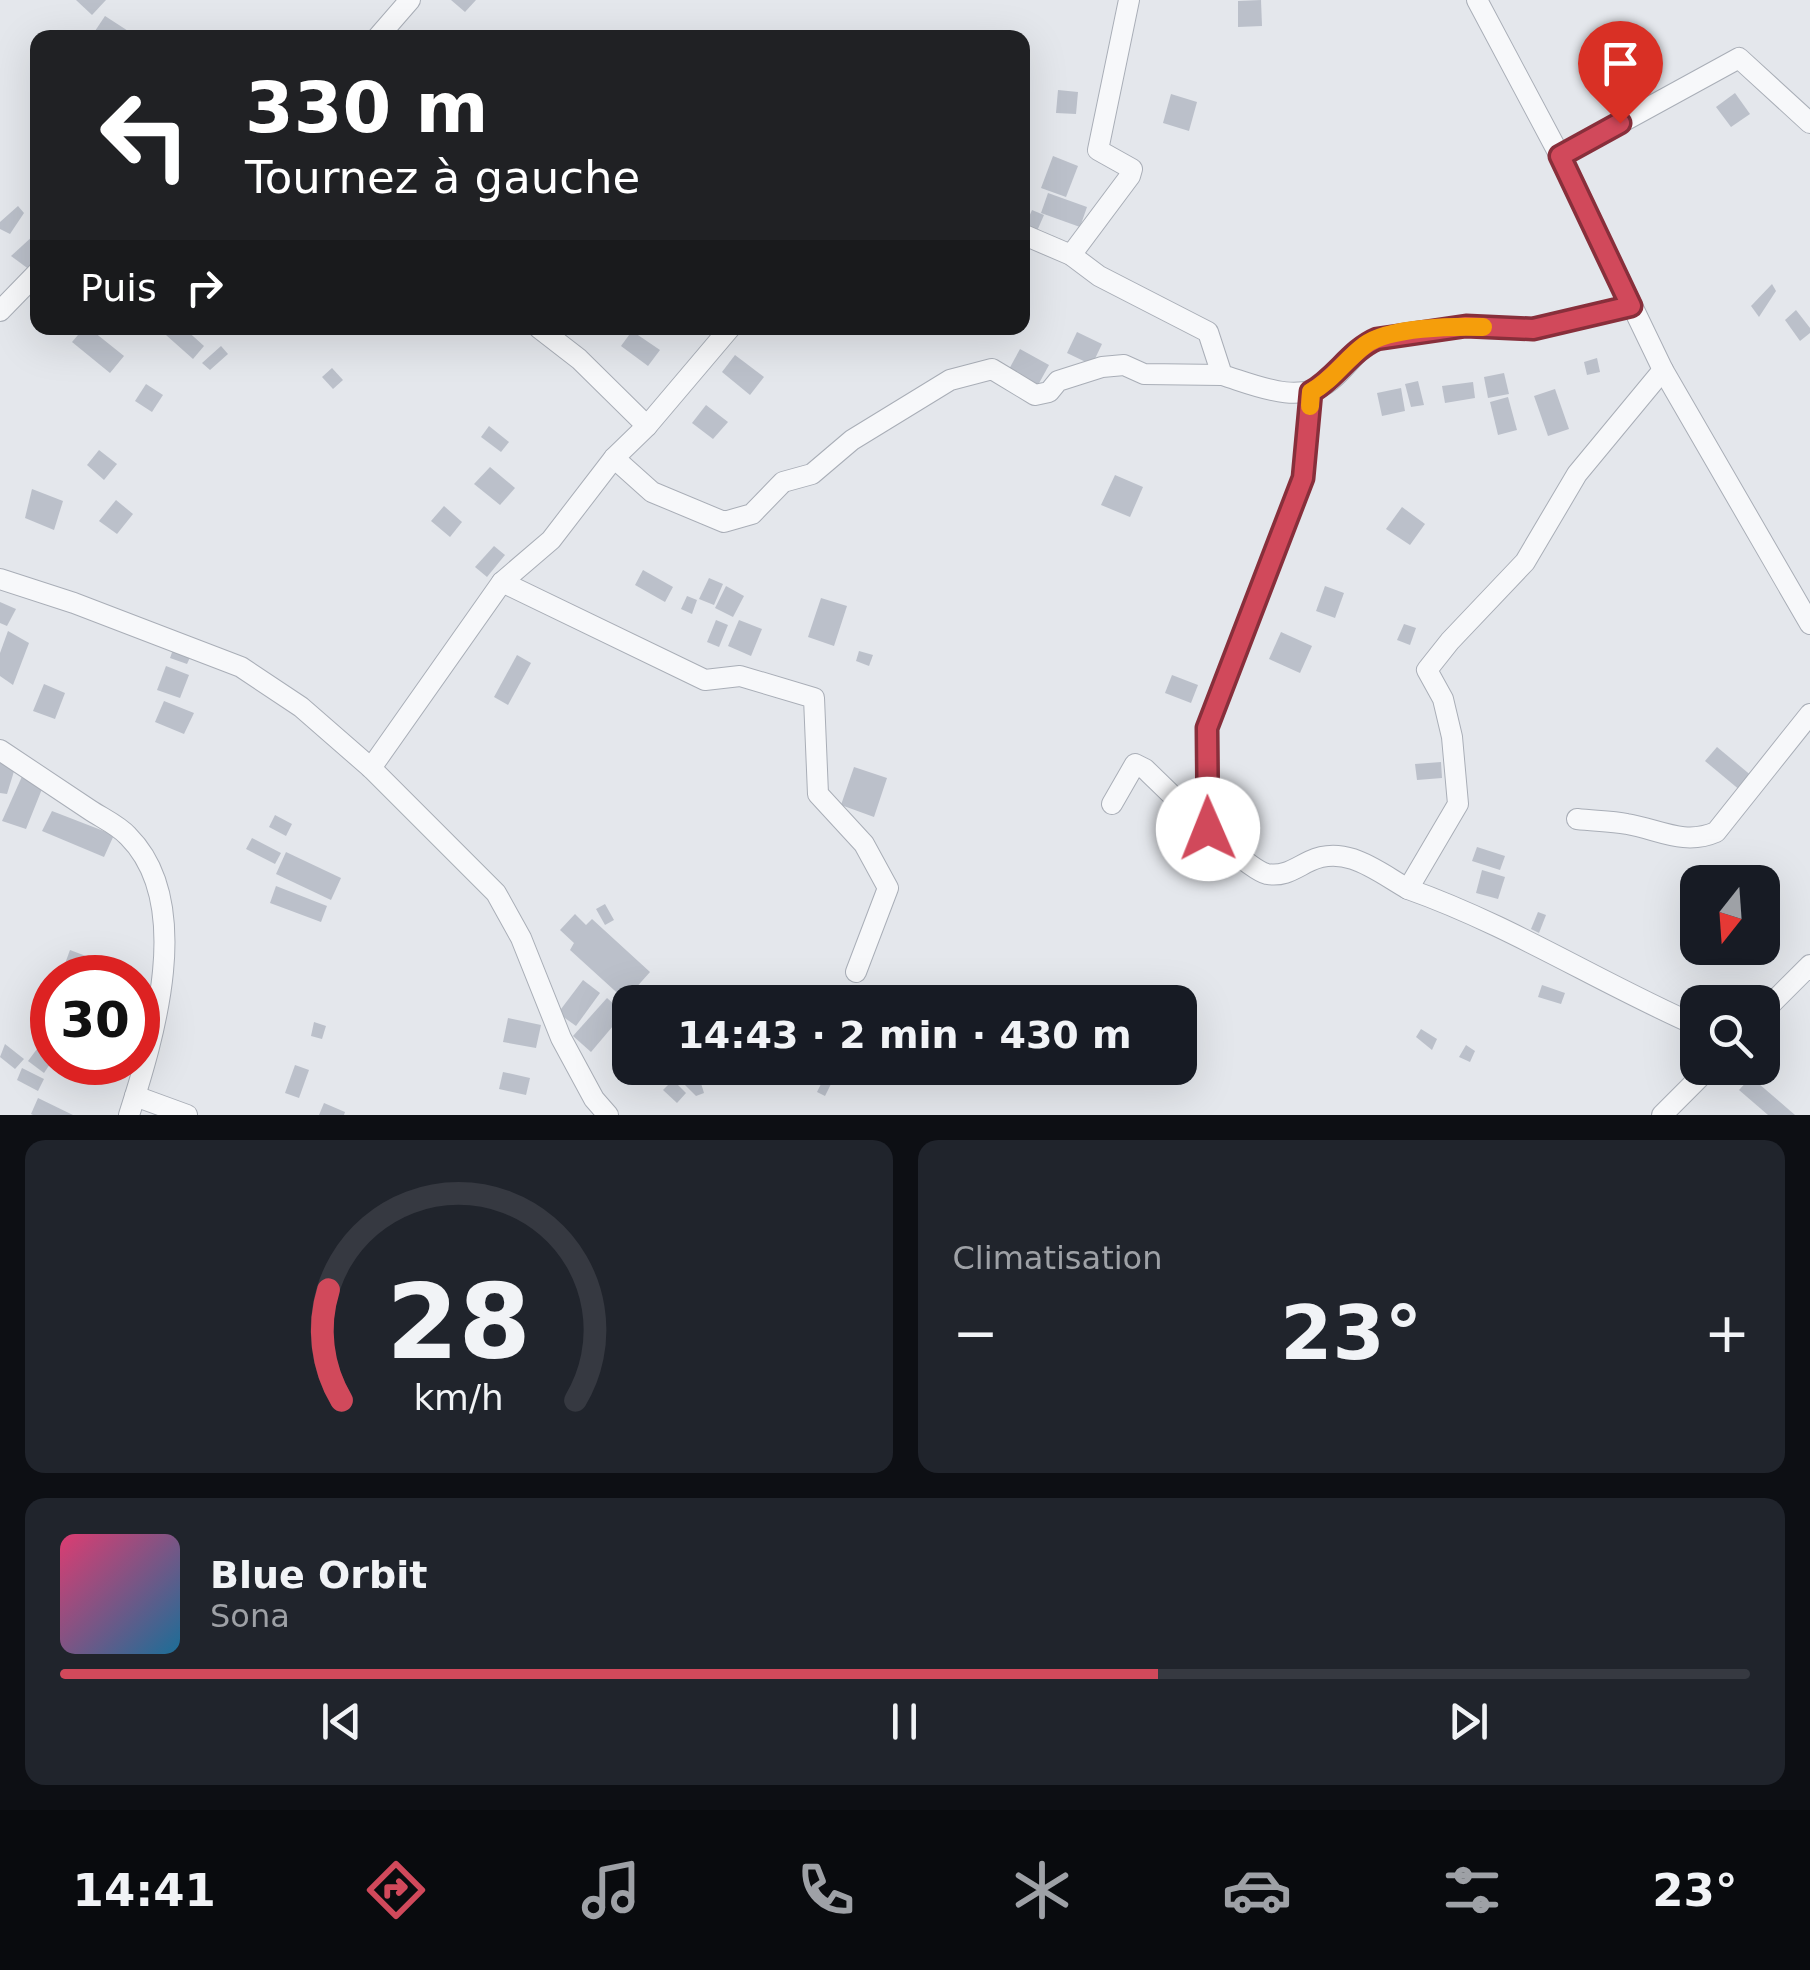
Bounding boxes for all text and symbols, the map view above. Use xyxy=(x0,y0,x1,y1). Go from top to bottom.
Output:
pin xyxy=(1578,21,1663,124)
icon: arrive xyxy=(1593,36,1648,91)
text: 330 m xyxy=(245,67,488,149)
icon: left xyxy=(80,70,210,200)
text: Tournez à gauche xyxy=(245,151,640,204)
icon: right xyxy=(177,260,232,315)
text: Puis xyxy=(80,266,157,310)
position arrow xyxy=(1156,777,1260,881)
north arrow xyxy=(1680,865,1780,965)
map controls xyxy=(1680,865,1780,1085)
speed limit sign: 30 xyxy=(30,955,160,1085)
button: search xyxy=(1680,985,1780,1085)
text: 14:43 · 2 min · 430 m xyxy=(677,1013,1132,1057)
text: Climatisation xyxy=(953,1239,1162,1277)
text: 28 xyxy=(386,1261,531,1383)
text: 23° xyxy=(1280,1289,1422,1377)
text: − xyxy=(953,1301,999,1365)
text: + xyxy=(1704,1301,1750,1365)
text: km/h xyxy=(414,1377,504,1418)
text: Blue Orbit xyxy=(210,1553,427,1597)
text: Sona xyxy=(210,1597,290,1635)
icon: previous xyxy=(314,1694,369,1749)
icon: pause xyxy=(877,1694,932,1749)
icon: next xyxy=(1441,1694,1496,1749)
icon: directions xyxy=(361,1855,431,1925)
icon: music xyxy=(576,1855,646,1925)
icon: phone xyxy=(791,1855,861,1925)
icon: climate xyxy=(1007,1855,1077,1925)
icon: car xyxy=(1222,1855,1292,1925)
icon: filters xyxy=(1437,1855,1507,1925)
text: 14:41 xyxy=(73,1864,216,1917)
text: 23° xyxy=(1652,1864,1737,1917)

